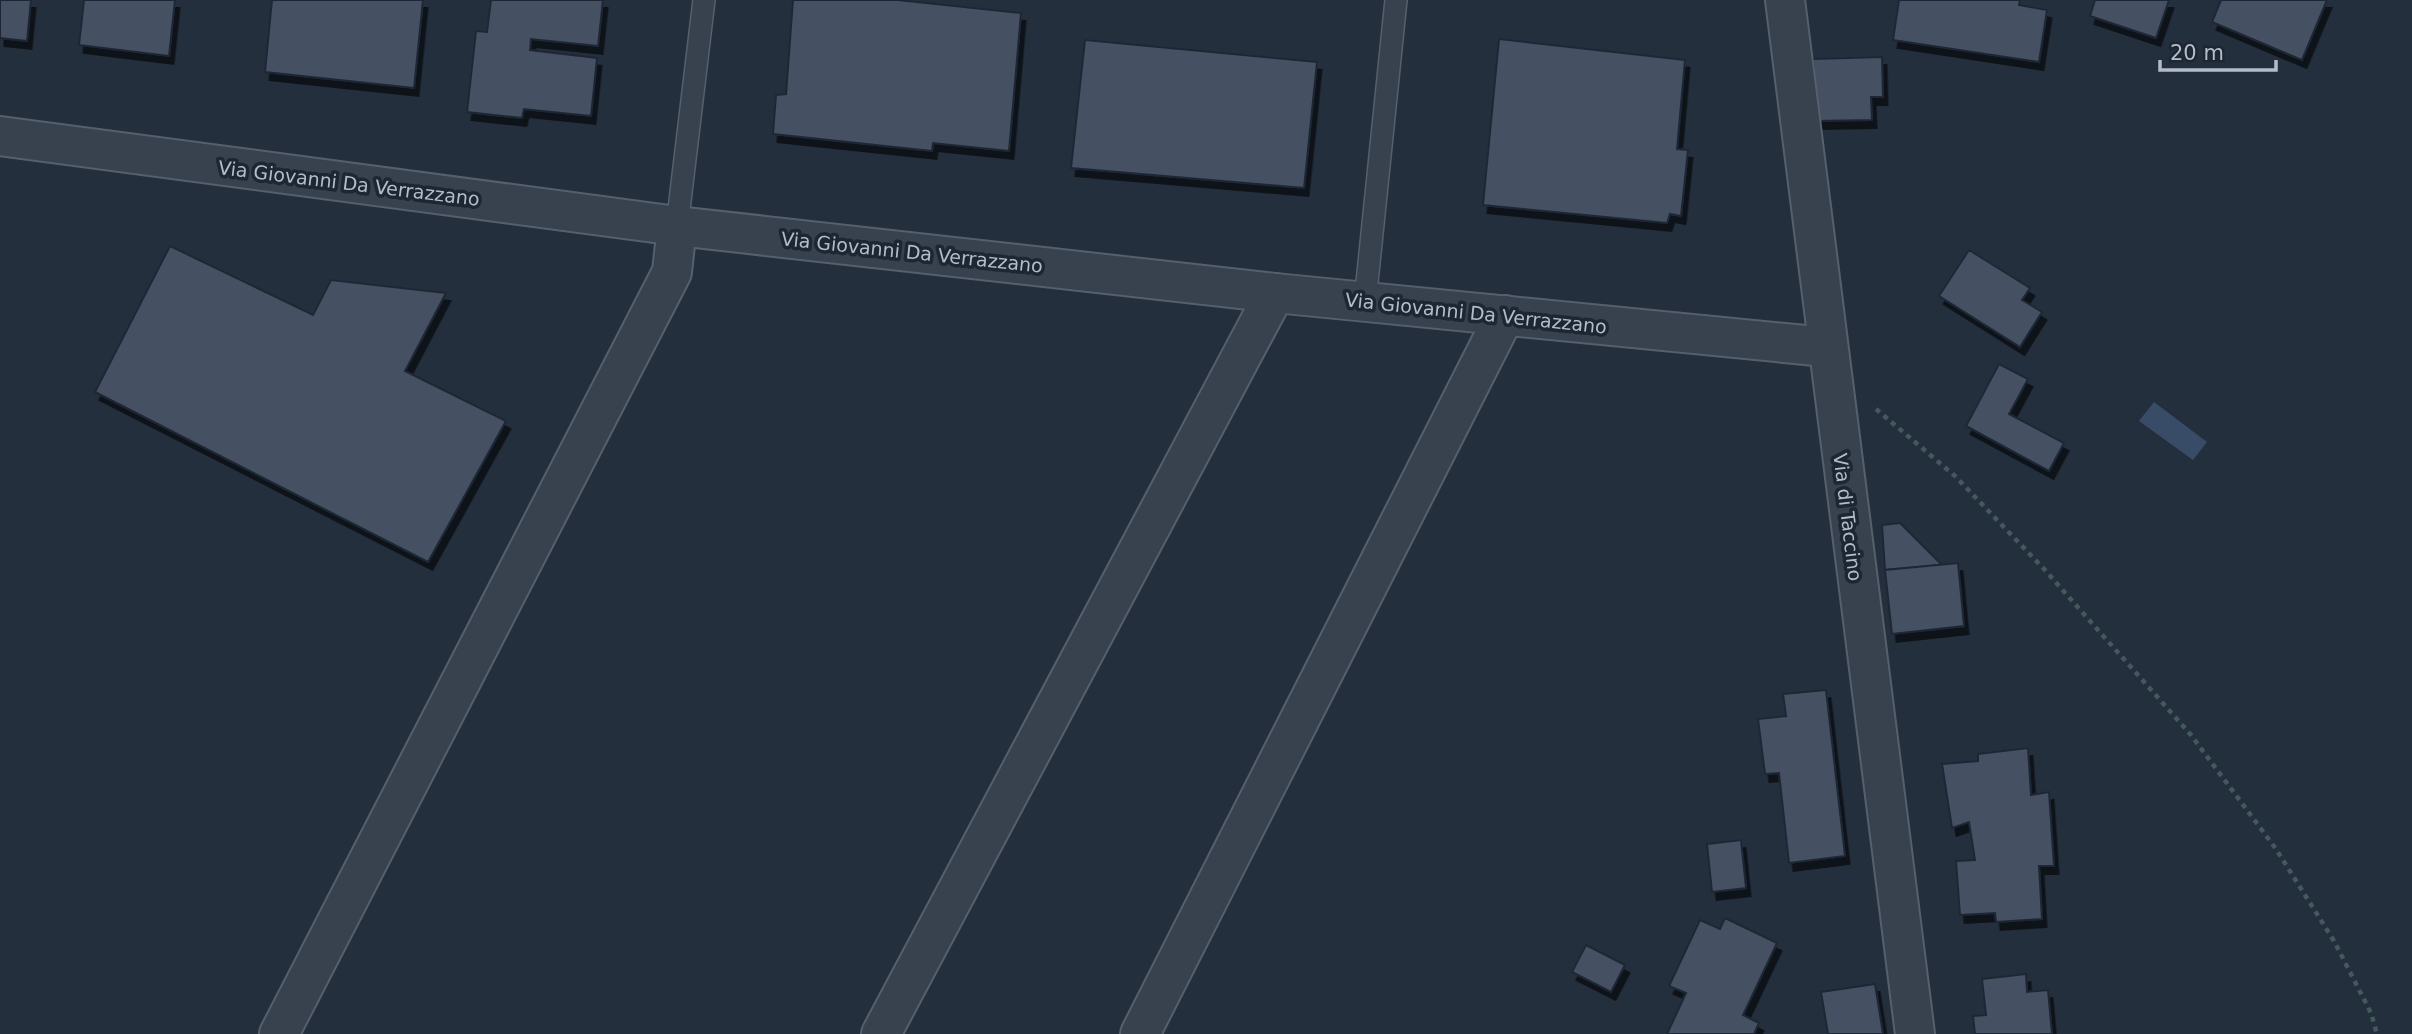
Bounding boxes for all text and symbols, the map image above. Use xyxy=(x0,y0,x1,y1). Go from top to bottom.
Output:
scale bar xyxy=(2160,28,2276,72)
text: 20 m xyxy=(2170,41,2224,65)
street label: Via Giovanni Da Verrazzano xyxy=(217,156,481,210)
street label: Via Giovanni Da Verrazzano xyxy=(780,227,1044,277)
street label: Via Giovanni Da Verrazzano xyxy=(1344,288,1608,338)
street label: Via di Taccino xyxy=(1829,452,1867,582)

